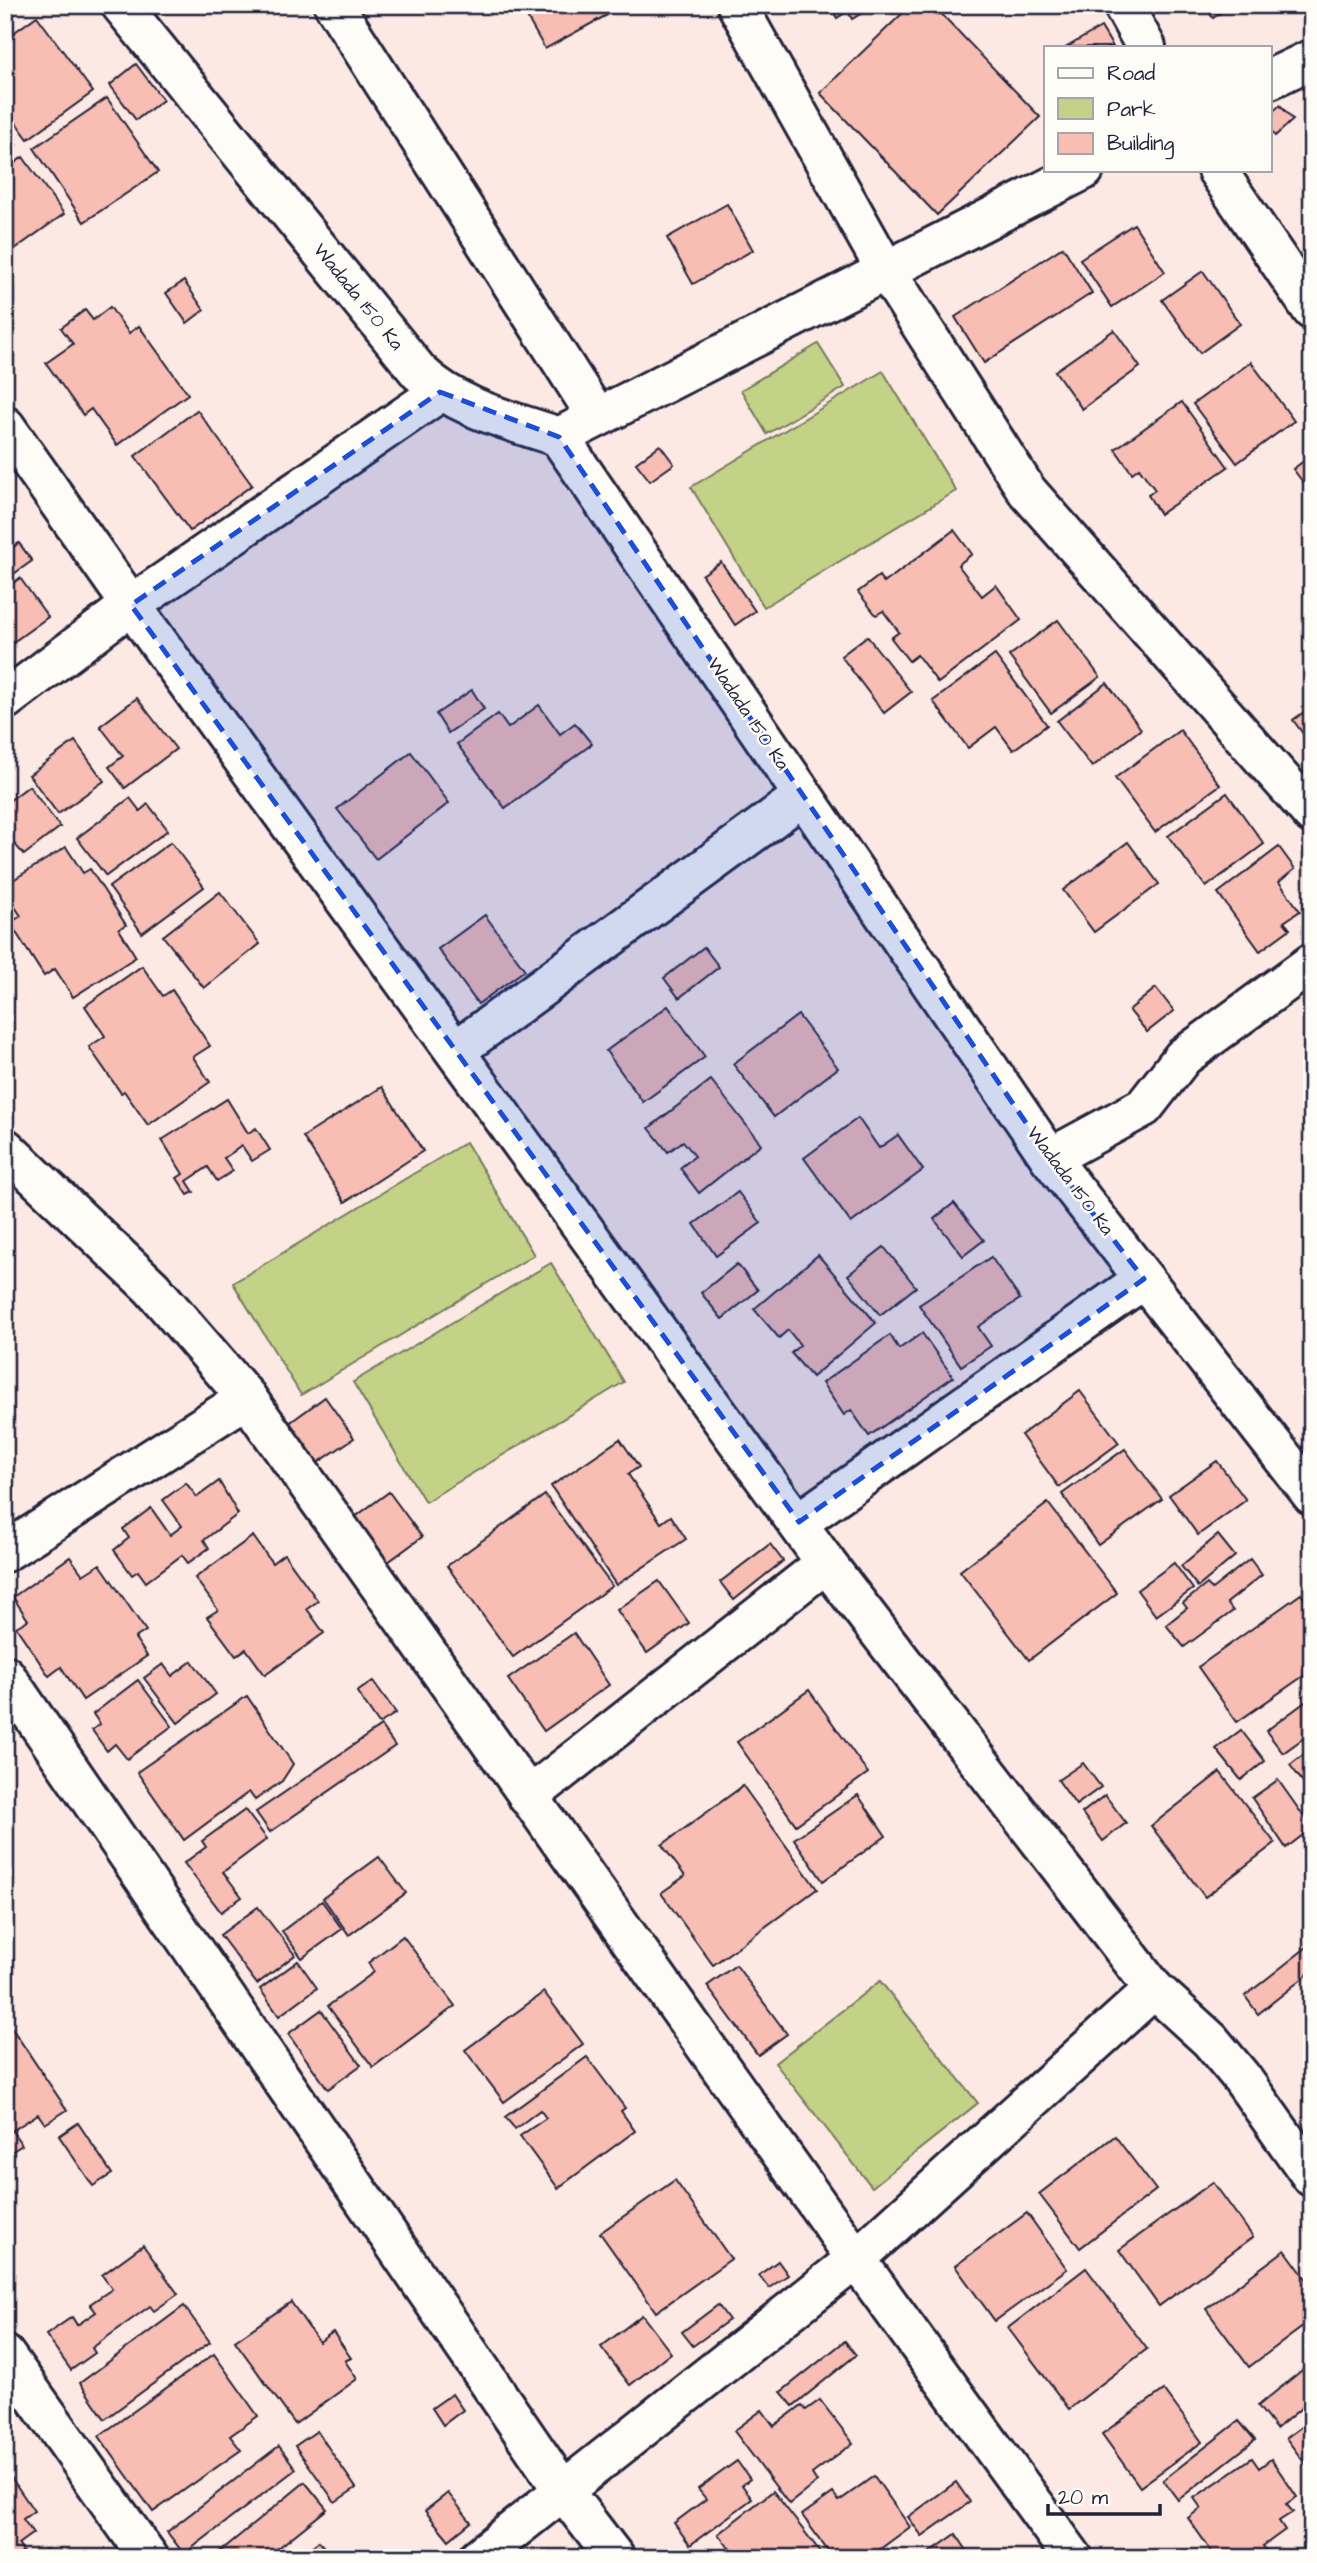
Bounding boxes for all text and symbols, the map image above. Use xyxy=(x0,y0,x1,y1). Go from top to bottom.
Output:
legend xyxy=(1044,46,1272,172)
text: Road xyxy=(1107,59,1155,88)
text: Park xyxy=(1107,95,1156,124)
text: Building xyxy=(1107,129,1175,160)
street label: Wadada 150 Ka xyxy=(306,238,410,357)
street label: Wadada 150 Ka xyxy=(700,652,796,776)
street label: Wadada 150 Ka xyxy=(1020,1121,1120,1242)
scale bar xyxy=(1048,2472,1160,2516)
text: 20 m xyxy=(1058,2483,1109,2512)

